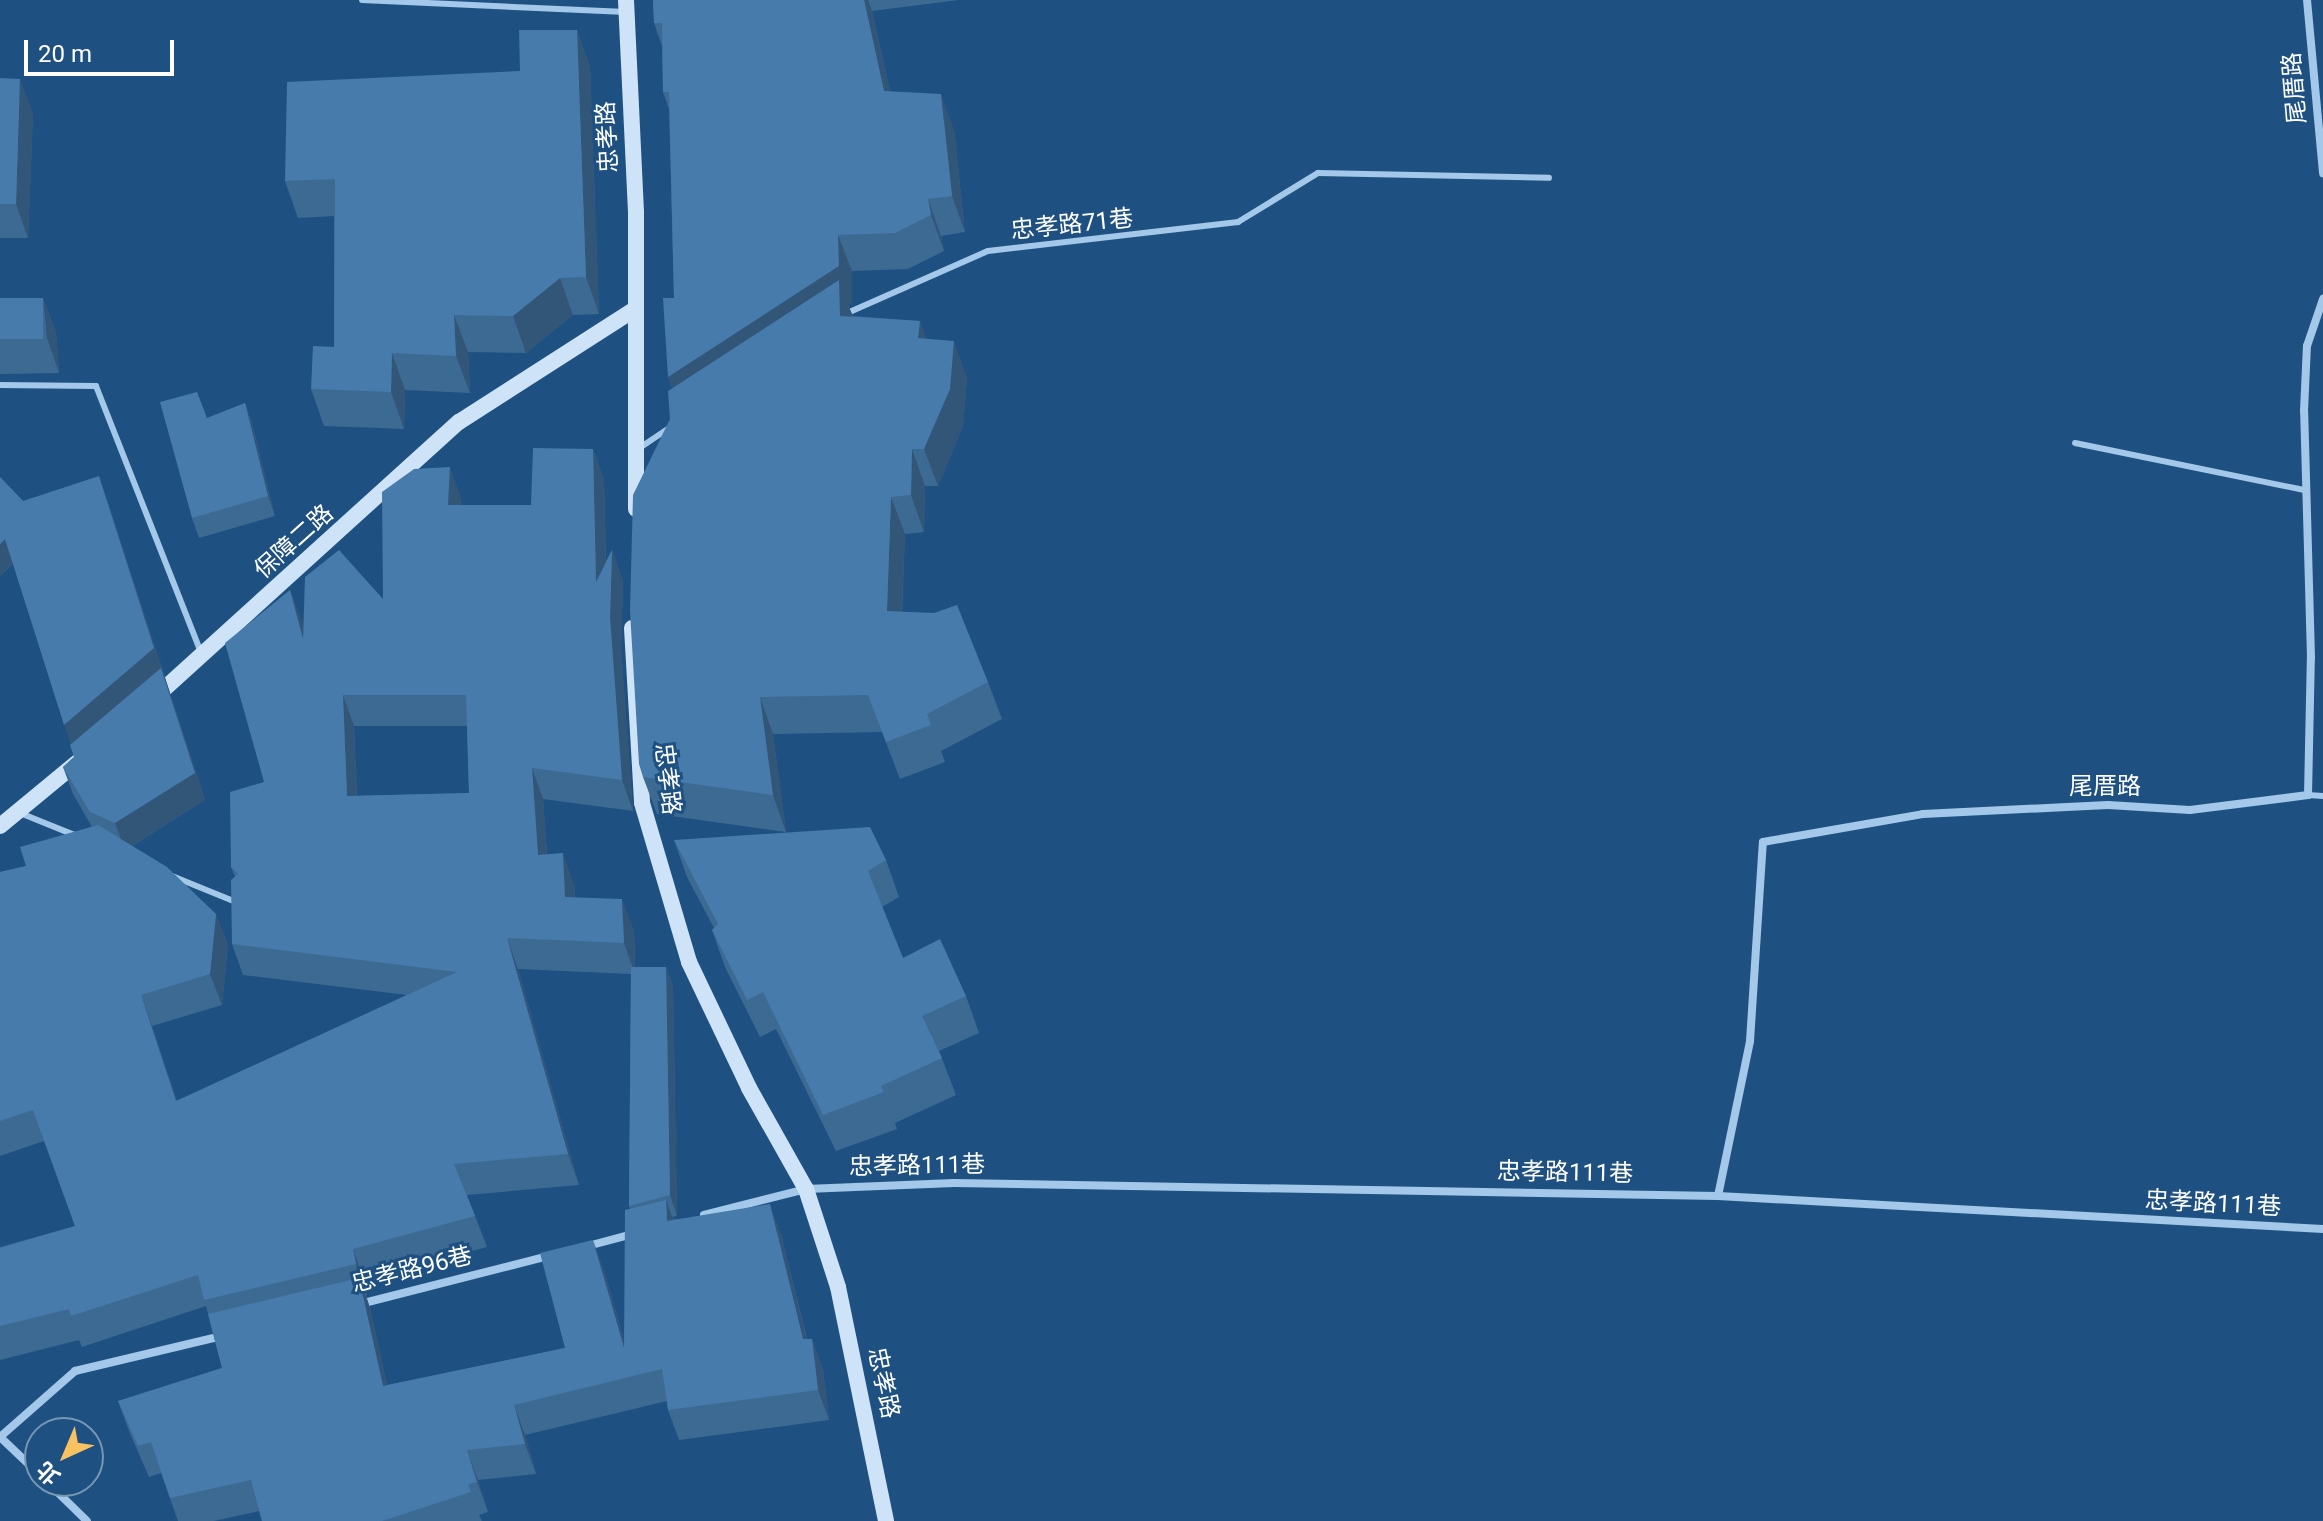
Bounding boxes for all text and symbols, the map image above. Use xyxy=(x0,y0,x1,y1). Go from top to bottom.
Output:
scale bar xyxy=(28,24,178,74)
text: 20 m xyxy=(38,40,92,68)
street label: 尾厝路 xyxy=(2278,51,2312,125)
street label: 忠孝路 xyxy=(592,100,624,174)
street label: 忠孝路71巷 xyxy=(1009,204,1135,246)
street label: 保障二路 xyxy=(249,499,339,585)
street label: 忠孝路 xyxy=(648,742,686,816)
street label: 尾厝路 xyxy=(2069,773,2141,801)
street label: 忠孝路111巷 xyxy=(849,1150,985,1182)
street label: 忠孝路111巷 xyxy=(1497,1157,1633,1189)
street label: 忠孝路111巷 xyxy=(2144,1186,2282,1222)
street label: 忠孝路96巷 xyxy=(349,1241,475,1299)
street label: 忠孝路 xyxy=(861,1345,905,1421)
north arrow xyxy=(24,1417,104,1497)
text: 北 xyxy=(32,1457,65,1490)

